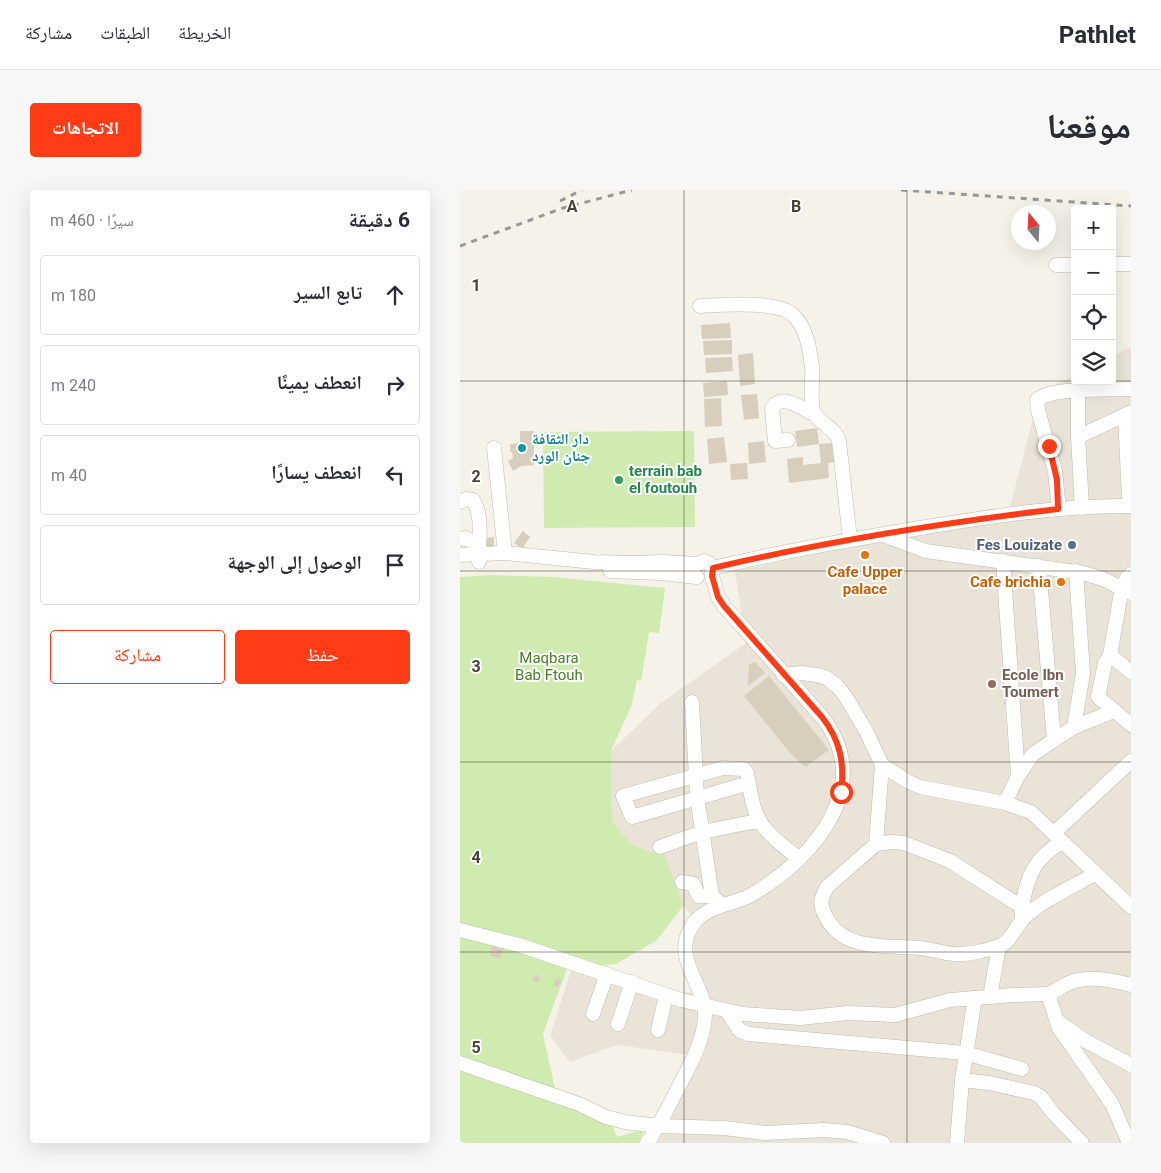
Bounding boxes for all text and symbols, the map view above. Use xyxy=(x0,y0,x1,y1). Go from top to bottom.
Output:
text: Pathlet xyxy=(1059,21,1136,49)
text: مشاركة xyxy=(25,22,72,43)
text: الطبقات xyxy=(100,22,150,43)
text: الخريطة xyxy=(178,22,231,43)
button: الاتجاهات xyxy=(30,103,141,157)
text: موقعنا xyxy=(1046,106,1131,147)
text: A xyxy=(567,197,578,216)
text: B xyxy=(791,197,801,216)
north arrow xyxy=(1011,205,1056,250)
map controls xyxy=(1071,205,1116,385)
button: + xyxy=(1071,205,1116,250)
text: 6 دقيقة xyxy=(349,208,410,232)
text: سيرًا · 460 m xyxy=(50,211,134,230)
button: − xyxy=(1071,250,1116,295)
text: 1 xyxy=(471,276,481,295)
text: تابع السير xyxy=(294,281,362,304)
icon: ahead xyxy=(381,281,409,309)
text: 180 m xyxy=(51,286,96,305)
button: locate xyxy=(1071,295,1116,340)
button: layers xyxy=(1071,340,1116,385)
text: انعطف يمينًا xyxy=(277,371,362,394)
icon: right xyxy=(381,371,409,399)
text: 240 m xyxy=(51,376,96,395)
place label: دار الثقافة جنان الورد xyxy=(532,430,591,465)
route end xyxy=(1038,435,1061,458)
marker: دار الثقافة جنان الورد xyxy=(516,442,528,454)
text: انعطف يسارًا xyxy=(271,461,362,484)
icon: left xyxy=(381,461,409,489)
place label: terrain bab el foutouh xyxy=(629,462,702,497)
text: 40 m xyxy=(51,466,87,485)
text: 2 xyxy=(471,467,481,486)
marker: terrain bab el foutouh xyxy=(613,474,625,486)
place label: Fes Louizate xyxy=(977,536,1062,554)
marker: Fes Louizate xyxy=(1066,539,1078,551)
marker: Cafe Upper palace xyxy=(859,549,871,561)
text: الوصول إلى الوجهة xyxy=(228,551,362,574)
icon: arrive xyxy=(381,551,409,579)
place label: Cafe Upper palace xyxy=(827,563,903,598)
place label: Cafe brichia xyxy=(970,573,1051,591)
marker: Cafe brichia xyxy=(1055,576,1067,588)
button: مشاركة xyxy=(50,630,225,684)
button: حفظ xyxy=(235,630,410,684)
park label: Maqbara Bab Ftouh xyxy=(515,649,583,684)
text: 3 xyxy=(471,657,481,676)
place label: Ecole Ibn Toumert xyxy=(1002,666,1064,701)
marker: Ecole Ibn Toumert xyxy=(986,678,998,690)
route start xyxy=(830,781,853,804)
text: 4 xyxy=(471,848,481,867)
text: 5 xyxy=(471,1038,481,1057)

